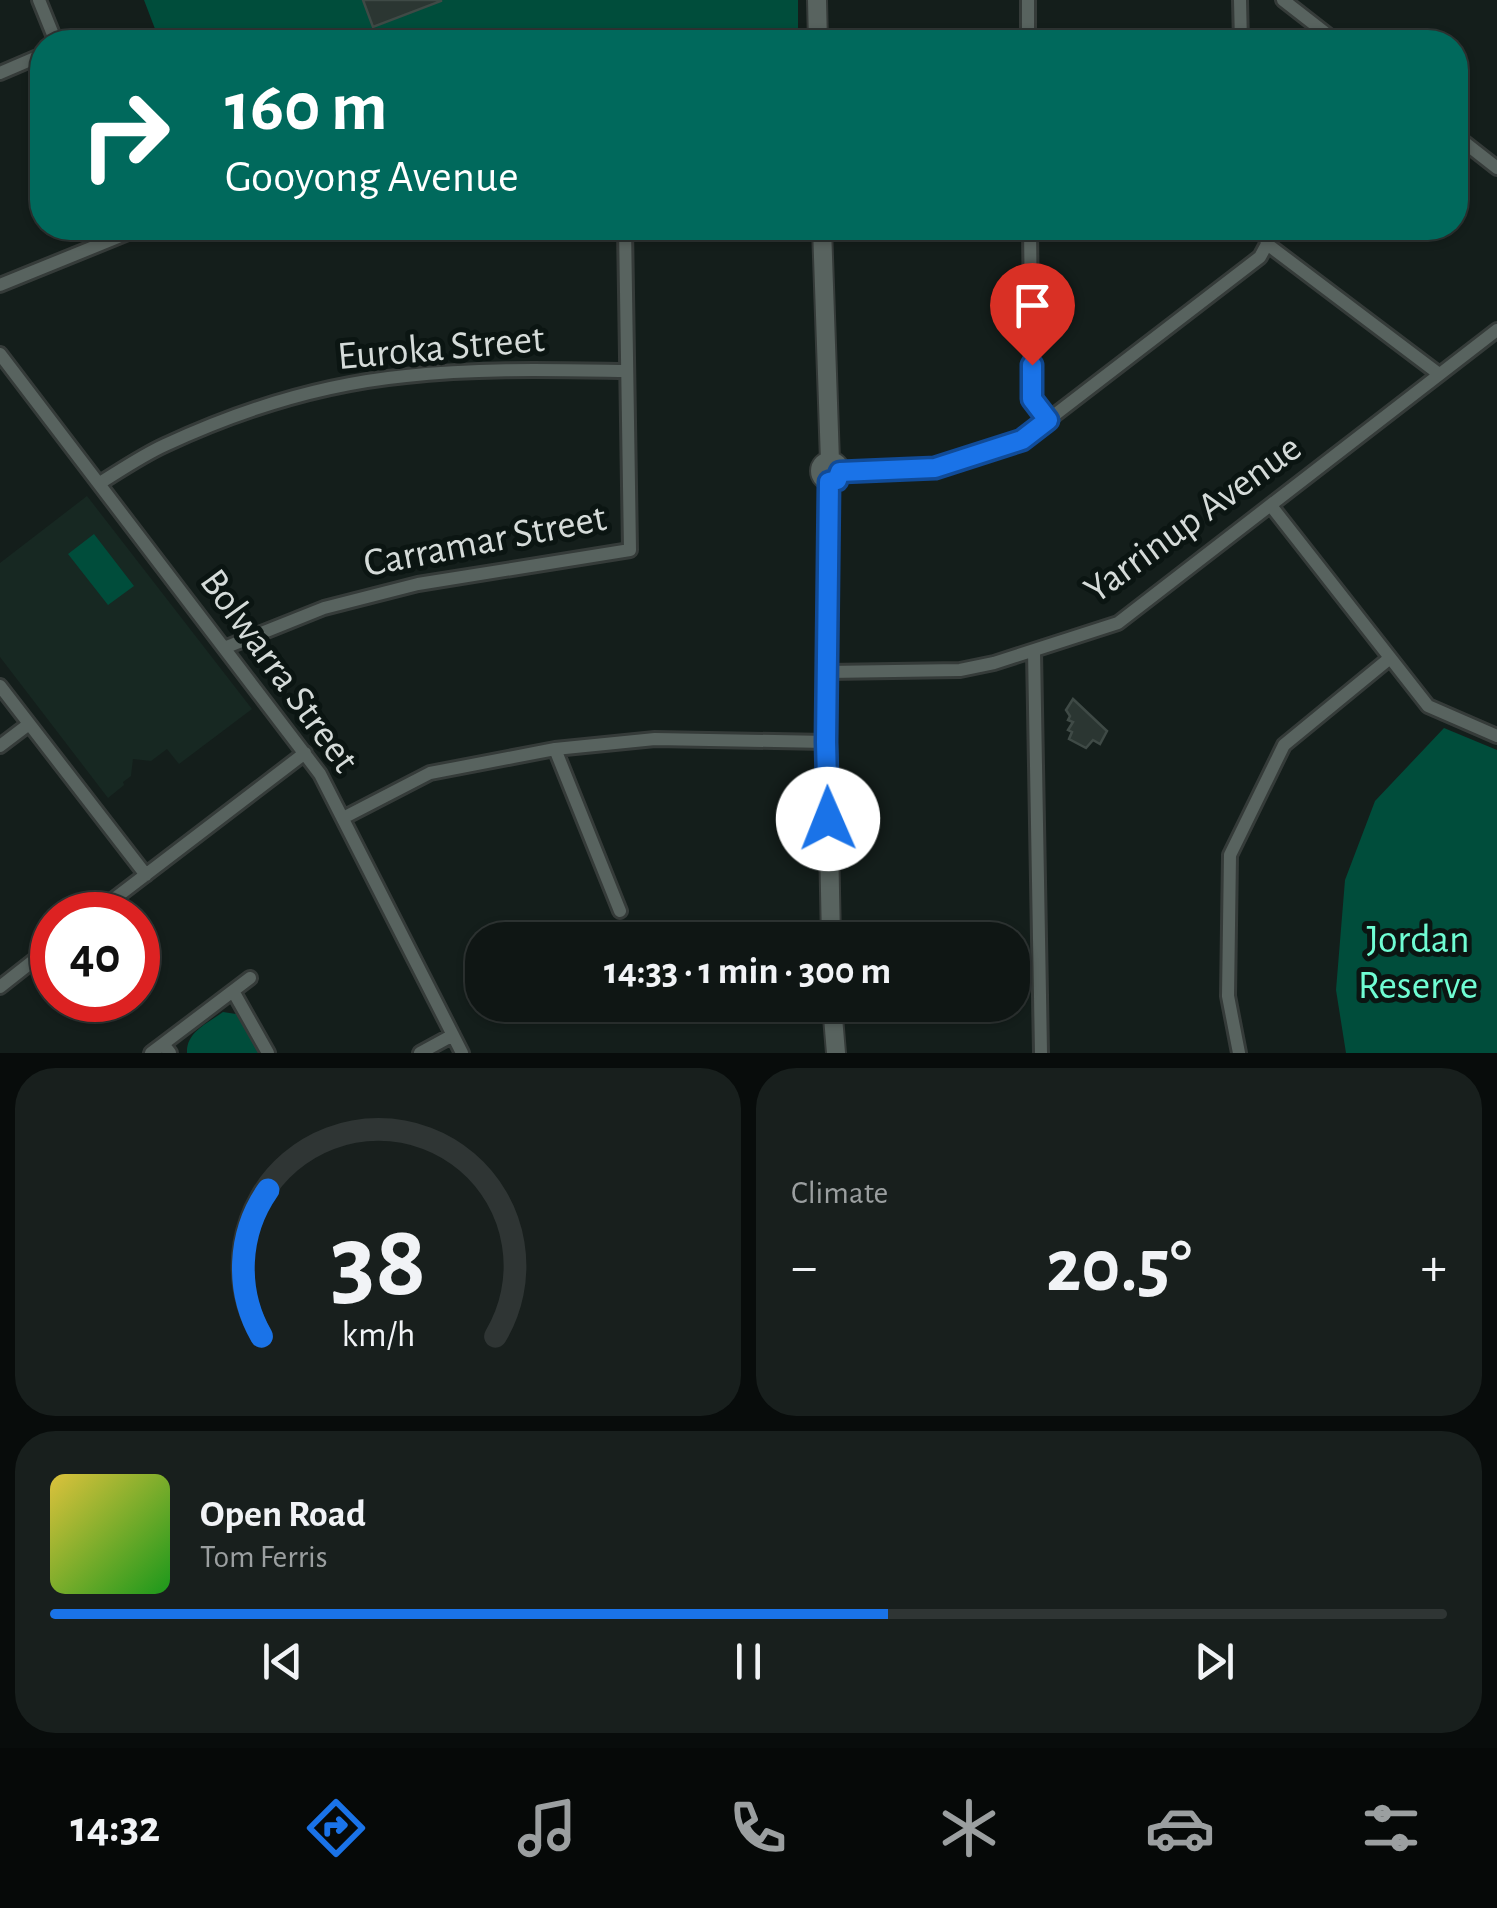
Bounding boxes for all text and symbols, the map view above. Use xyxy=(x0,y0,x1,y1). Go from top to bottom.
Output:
icon: right xyxy=(60,70,190,200)
text: 160 m xyxy=(225,73,388,143)
text: Gooyong Avenue xyxy=(225,155,519,200)
pin xyxy=(990,263,1075,366)
icon: arrive xyxy=(1005,278,1060,333)
street label: Euroka Street xyxy=(336,319,546,377)
street label: Yarrinup Avenue xyxy=(1077,427,1309,611)
street label: Carramar Street xyxy=(360,498,610,584)
street label: Bolwarra Street xyxy=(192,562,366,780)
position arrow xyxy=(776,767,880,871)
speed limit sign: 40 xyxy=(30,892,160,1022)
park label: Jordan Reserve xyxy=(1358,920,1478,1006)
text: 14:33 · 1 min · 300 m xyxy=(604,953,891,991)
text: Climate xyxy=(791,1177,888,1209)
text: 38 xyxy=(330,1211,426,1315)
text: 20.5° xyxy=(1046,1230,1192,1305)
text: − xyxy=(791,1240,817,1295)
text: + xyxy=(1421,1240,1447,1295)
text: km/h xyxy=(341,1317,415,1353)
text: Open Road xyxy=(200,1496,366,1534)
text: Tom Ferris xyxy=(200,1541,328,1573)
icon: previous xyxy=(255,1634,310,1689)
icon: pause xyxy=(721,1634,776,1689)
icon: next xyxy=(1187,1634,1242,1689)
icon: directions xyxy=(301,1793,371,1863)
icon: music xyxy=(512,1793,582,1863)
icon: phone xyxy=(723,1793,793,1863)
icon: climate xyxy=(934,1793,1004,1863)
icon: car xyxy=(1145,1793,1215,1863)
icon: filters xyxy=(1356,1793,1426,1863)
text: 14:32 xyxy=(71,1805,160,1850)

